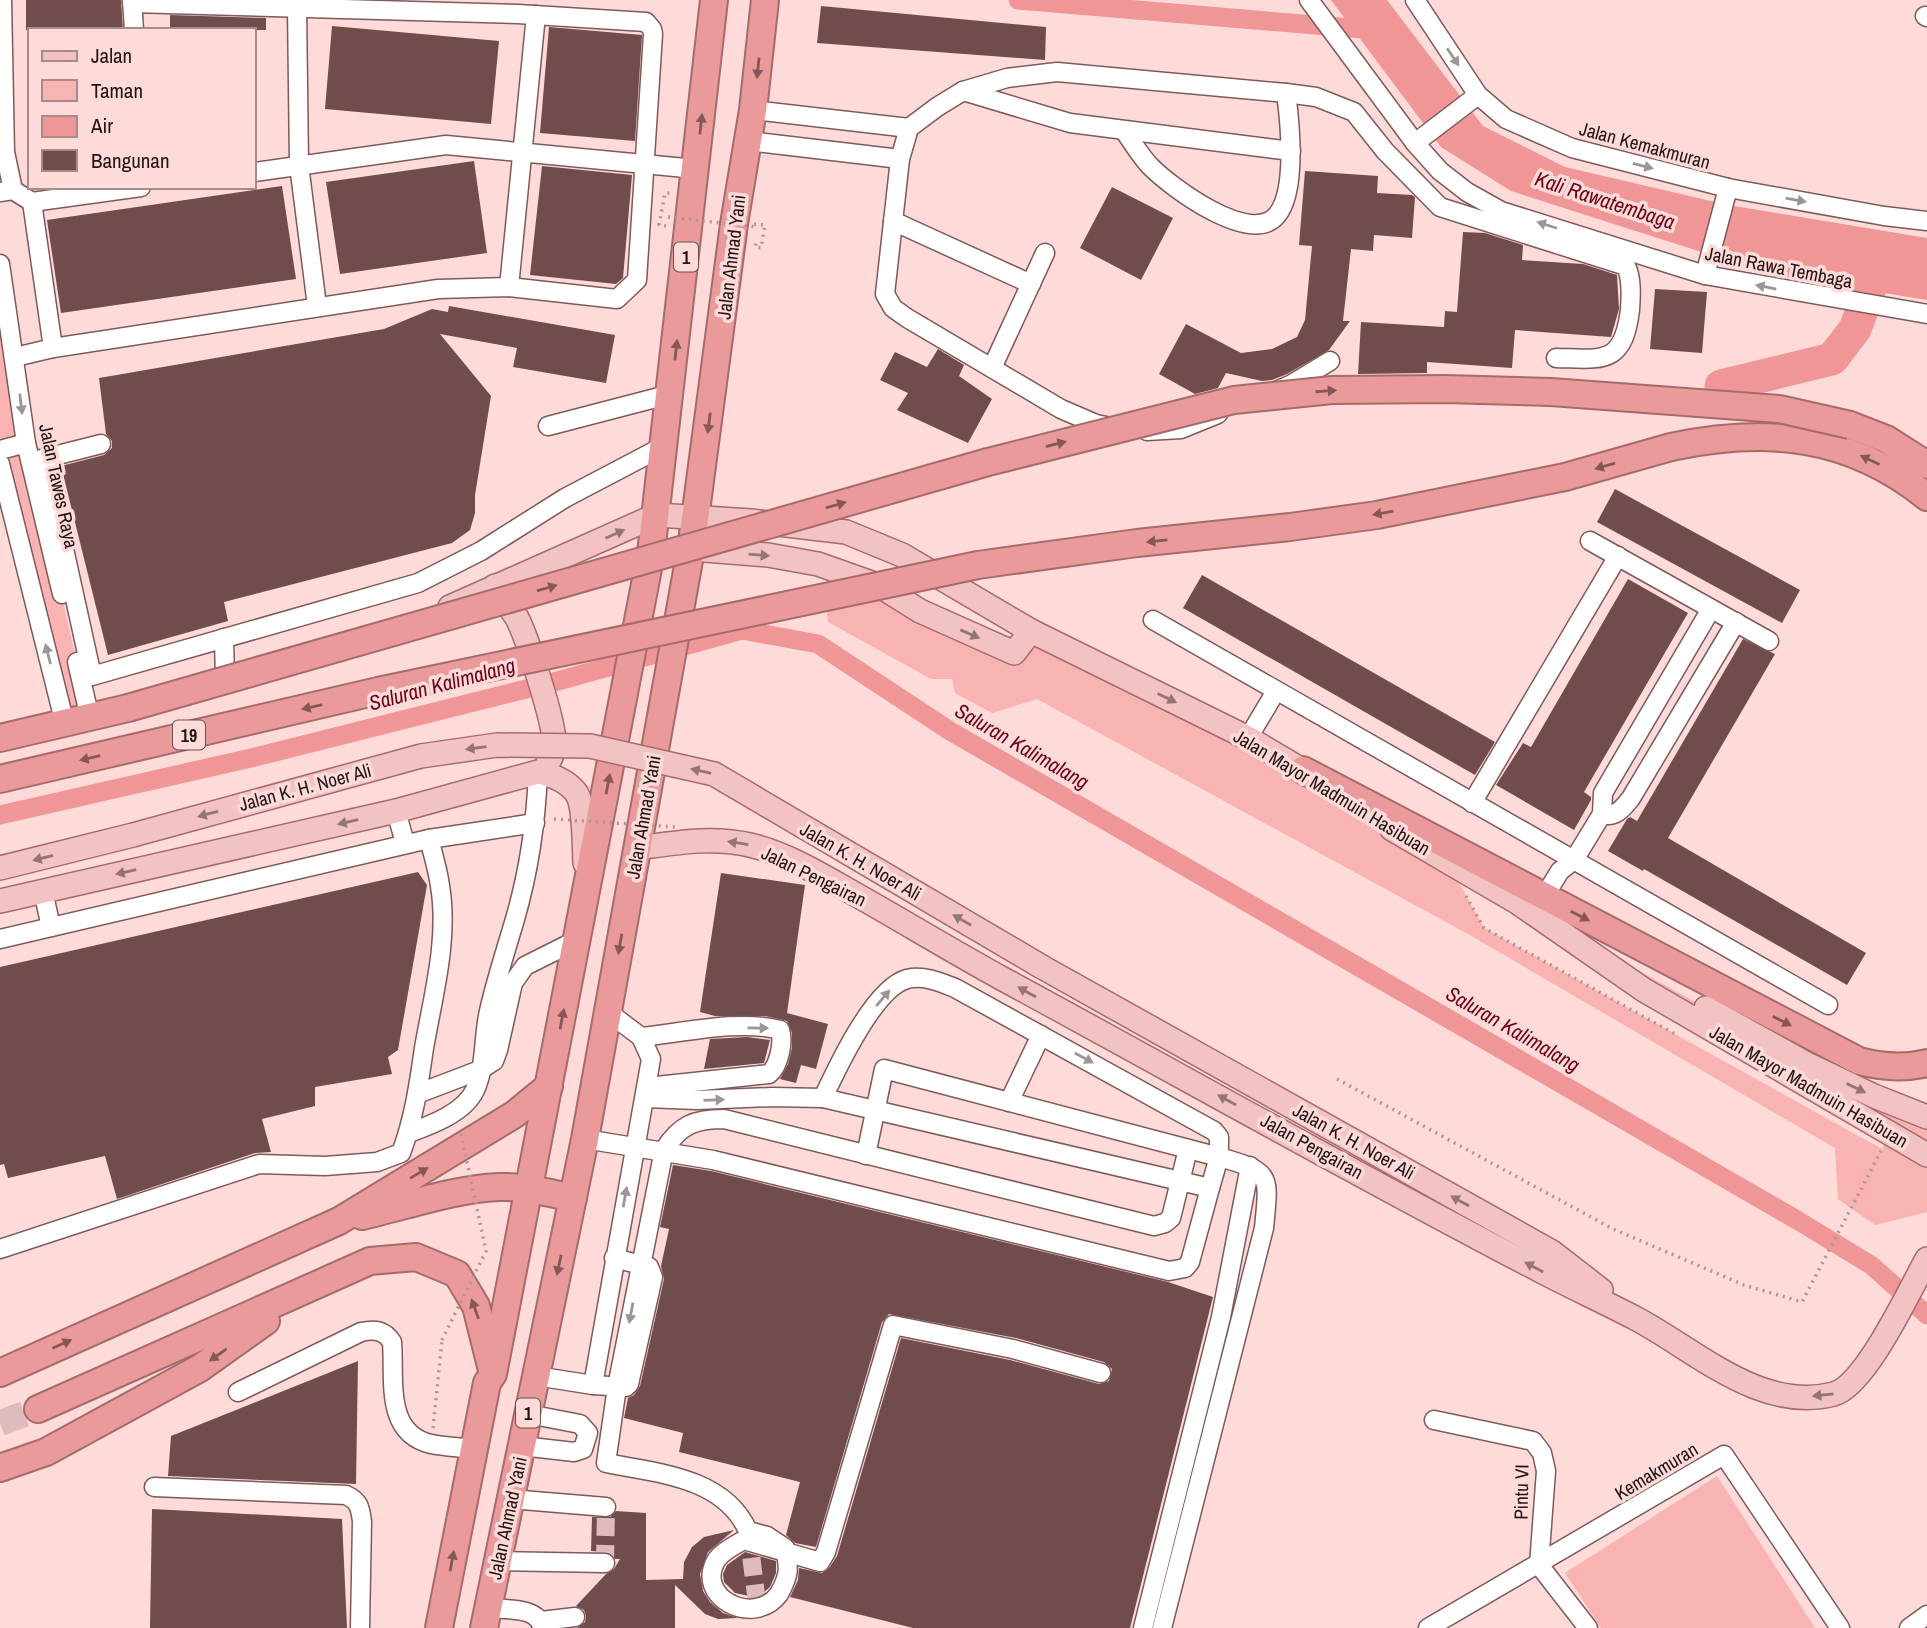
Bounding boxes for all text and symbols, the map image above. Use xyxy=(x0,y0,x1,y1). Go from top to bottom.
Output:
legend xyxy=(28,28,256,189)
text: Jalan xyxy=(91,41,132,70)
one-way arrow xyxy=(1446,48,1460,66)
one-way arrow xyxy=(752,57,763,79)
text: Taman xyxy=(91,76,143,105)
text: Air xyxy=(90,111,113,140)
one-way arrow xyxy=(696,112,707,134)
street label: Jalan Kemakmuran xyxy=(1577,115,1713,175)
text: Bangunan xyxy=(91,146,170,175)
one-way arrow xyxy=(1632,161,1654,172)
water label: Kali Rawatembaga xyxy=(1531,164,1679,236)
street label: Jalan Ahmad Yani xyxy=(710,193,752,321)
one-way arrow xyxy=(1785,195,1807,206)
one-way arrow xyxy=(1537,220,1558,230)
street label: Jalan Rawa Tembaga xyxy=(1703,240,1855,294)
road number: 1 xyxy=(674,243,698,272)
one-way arrow xyxy=(1755,281,1777,292)
one-way arrow xyxy=(670,338,681,360)
one-way arrow xyxy=(1315,385,1337,396)
one-way arrow xyxy=(16,393,27,415)
one-way arrow xyxy=(704,412,715,434)
street label: Jalan Tawes Raya xyxy=(33,421,85,551)
one-way arrow xyxy=(1045,438,1067,449)
one-way arrow xyxy=(1860,454,1880,466)
one-way arrow xyxy=(1594,461,1616,472)
one-way arrow xyxy=(826,499,848,510)
one-way arrow xyxy=(1372,508,1394,519)
one-way arrow xyxy=(605,528,626,539)
one-way arrow xyxy=(1146,535,1168,546)
one-way arrow xyxy=(749,550,771,561)
one-way arrow xyxy=(536,582,558,593)
one-way arrow xyxy=(960,629,981,640)
one-way arrow xyxy=(42,643,53,665)
water label: Saluran Kalimalang xyxy=(366,650,519,717)
one-way arrow xyxy=(1157,692,1177,703)
water label: Saluran Kalimalang xyxy=(950,696,1095,796)
one-way arrow xyxy=(300,701,322,712)
road number: 19 xyxy=(173,720,205,750)
street label: Jalan Mayor Madmuin Hasibuan xyxy=(1229,723,1435,861)
one-way arrow xyxy=(465,743,487,754)
one-way arrow xyxy=(79,753,101,764)
street label: Jalan Ahmad Yani xyxy=(619,753,667,881)
street label: Jalan K. H. Noer Ali xyxy=(236,757,374,817)
one-way arrow xyxy=(690,766,712,777)
one-way arrow xyxy=(602,773,613,795)
one-way arrow xyxy=(197,809,219,820)
one-way arrow xyxy=(337,816,359,827)
street label: Jalan K. H. Noer Ali xyxy=(796,816,926,906)
one-way arrow xyxy=(727,837,749,848)
street label: Jalan Pengairan xyxy=(757,839,871,913)
one-way arrow xyxy=(32,853,54,864)
one-way arrow xyxy=(115,867,137,878)
one-way arrow xyxy=(1570,911,1590,922)
one-way arrow xyxy=(952,914,971,927)
one-way arrow xyxy=(614,933,625,955)
water label: Saluran Kalimalang xyxy=(1441,979,1586,1079)
one-way arrow xyxy=(1016,986,1036,998)
one-way arrow xyxy=(875,989,890,1007)
one-way arrow xyxy=(556,1008,567,1030)
one-way arrow xyxy=(1772,1015,1792,1027)
street label: Jalan Mayor Madmuin Hasibuan xyxy=(1705,1018,1913,1154)
one-way arrow xyxy=(747,1022,769,1034)
one-way arrow xyxy=(1074,1052,1093,1064)
one-way arrow xyxy=(1846,1082,1866,1093)
one-way arrow xyxy=(703,1094,725,1105)
one-way arrow xyxy=(1217,1094,1236,1106)
street label: Jalan K. H. Noer Ali xyxy=(1288,1097,1420,1185)
street label: Jalan Pengairan xyxy=(1256,1107,1368,1185)
one-way arrow xyxy=(409,1167,428,1180)
one-way arrow xyxy=(620,1186,631,1208)
one-way arrow xyxy=(1451,1195,1470,1207)
one-way arrow xyxy=(554,1254,565,1276)
one-way arrow xyxy=(1524,1261,1544,1273)
one-way arrow xyxy=(470,1298,481,1319)
one-way arrow xyxy=(625,1302,636,1324)
one-way arrow xyxy=(52,1338,72,1350)
one-way arrow xyxy=(209,1348,227,1362)
one-way arrow xyxy=(1812,1390,1834,1401)
road number: 1 xyxy=(516,1398,540,1428)
street label: Kemakmuran xyxy=(1610,1436,1702,1506)
street label: Jalan Ahmad Yani xyxy=(481,1454,533,1582)
street label: Pintu VI xyxy=(1508,1464,1534,1520)
one-way arrow xyxy=(446,1550,457,1572)

